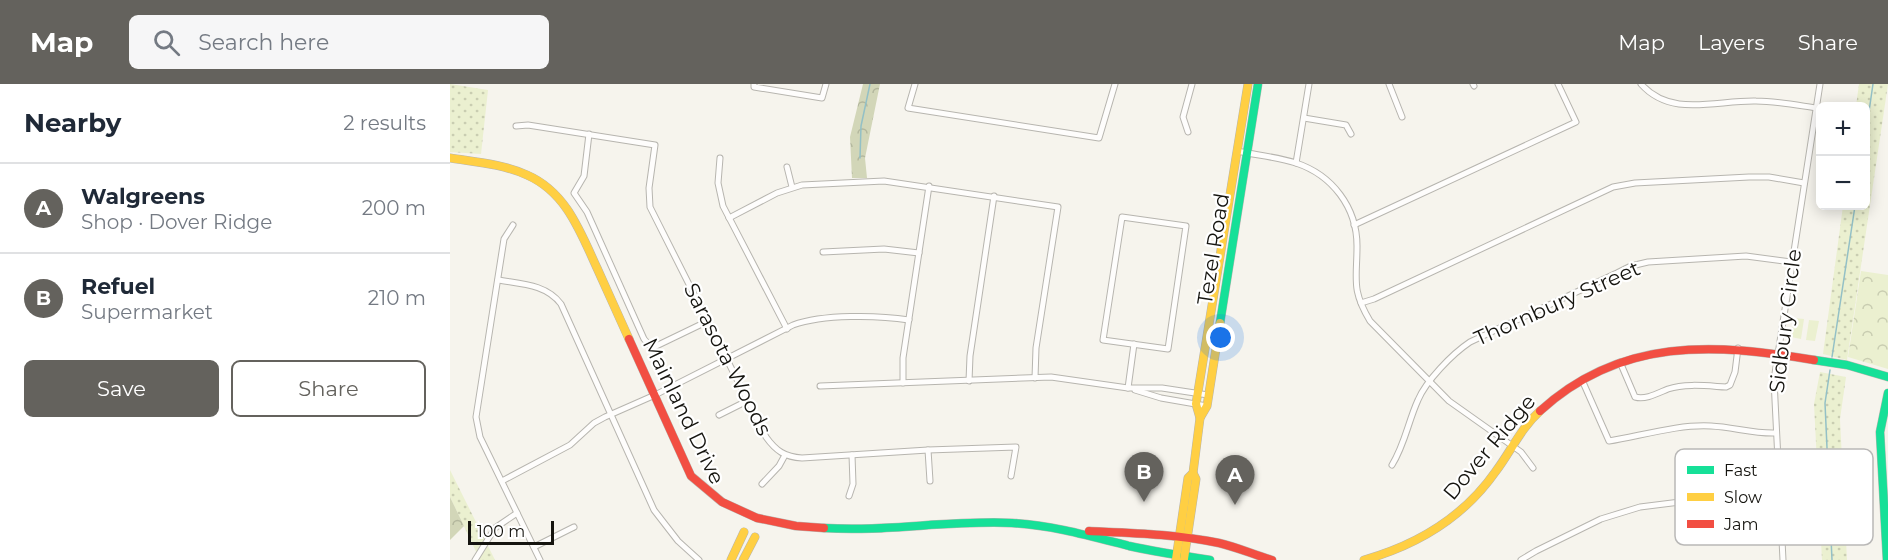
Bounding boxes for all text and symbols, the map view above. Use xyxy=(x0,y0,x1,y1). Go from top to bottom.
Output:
search box xyxy=(129,15,549,69)
text: Map xyxy=(30,25,93,59)
icon: search xyxy=(150,26,183,59)
text: Search here xyxy=(198,29,329,56)
text: Map xyxy=(1618,30,1665,55)
text: Layers xyxy=(1698,30,1765,55)
text: Share xyxy=(1798,30,1858,55)
map controls xyxy=(1816,102,1870,210)
button: + xyxy=(1816,102,1870,156)
text: Nearby xyxy=(24,107,121,139)
text: 2 results xyxy=(343,111,426,135)
button: − xyxy=(1816,156,1870,210)
text: Walgreens xyxy=(81,183,205,210)
street label: Tezel Road xyxy=(1192,191,1234,307)
text: A xyxy=(36,196,51,220)
text: 200 m xyxy=(362,196,426,220)
text: Shop · Dover Ridge xyxy=(81,210,272,234)
street label: Sidbury Circle xyxy=(1764,248,1806,394)
street label: Thornbury Street xyxy=(1470,255,1644,351)
text: Refuel xyxy=(81,273,155,300)
street label: Sarasota Woods xyxy=(679,279,777,439)
text: B xyxy=(36,286,51,310)
text: 210 m xyxy=(368,286,426,310)
text: Supermarket xyxy=(81,300,213,324)
your location xyxy=(1206,323,1235,352)
street label: Mainland Drive xyxy=(638,334,730,488)
button: Save xyxy=(24,360,219,417)
button: Share xyxy=(231,360,426,417)
street label: Dover Ridge xyxy=(1438,389,1540,505)
legend xyxy=(1675,449,1873,545)
pin: B xyxy=(1124,452,1164,502)
pin: A xyxy=(1216,456,1254,505)
text: Fast xyxy=(1724,461,1758,480)
text: Slow xyxy=(1724,488,1762,507)
text: Jam xyxy=(1723,515,1758,534)
scale bar xyxy=(468,518,554,546)
text: 100 m xyxy=(477,522,525,541)

